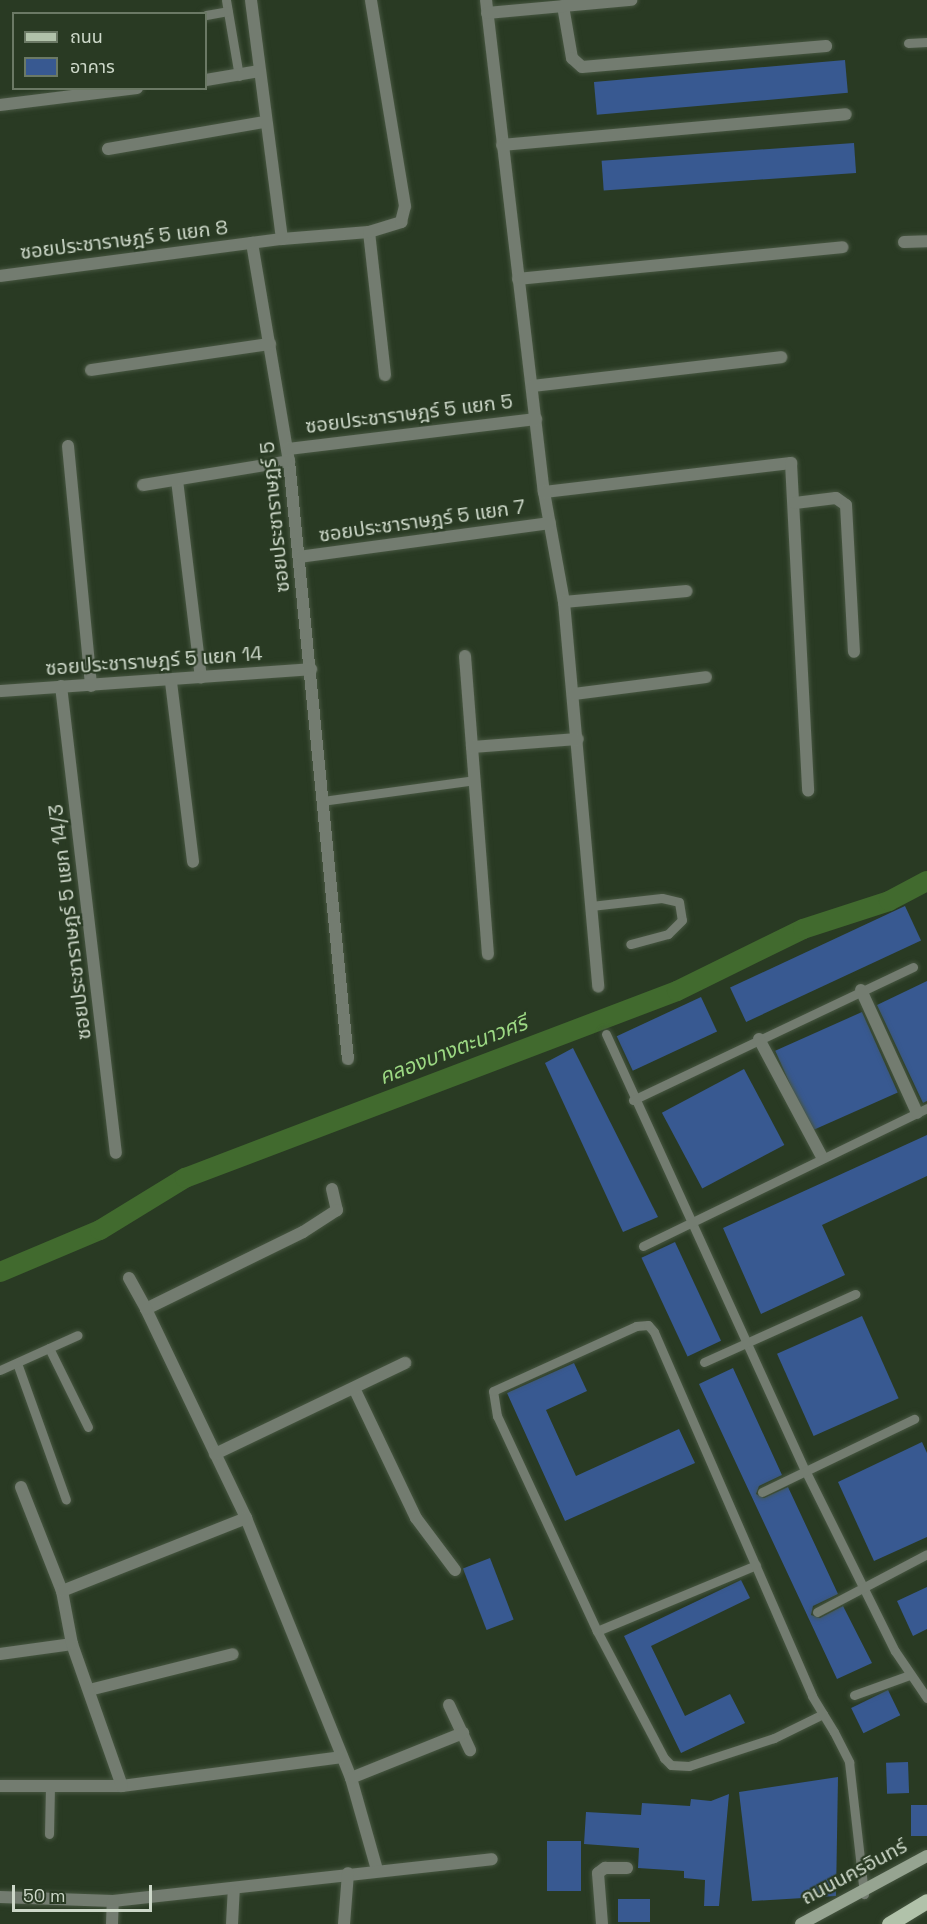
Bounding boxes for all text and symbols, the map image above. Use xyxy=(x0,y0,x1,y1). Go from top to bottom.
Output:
legend xyxy=(12,12,207,90)
text: ถนน xyxy=(70,25,103,48)
text: อาคาร xyxy=(70,55,115,78)
street label: ซอยประชาราษฎร์ 5 แยก 8 xyxy=(19,215,229,265)
street label: ซอยประชาราษฎร์ 5 แยก 5 xyxy=(304,389,514,439)
street label: ซอยประชาราษฏร์ 5 xyxy=(255,440,295,594)
street label: ซอยประชาราษฎร์ 5 แยก 7 xyxy=(317,495,527,547)
street label: ซอยประชาราษฎร์ 5 แยก 14 xyxy=(45,641,263,681)
street label: ซอยประชาราษฎร์ 5 แยก 14/3 xyxy=(44,803,96,1041)
water label: คลองบางตะนาวศรี xyxy=(376,1010,530,1090)
street label: ถนนนครอินทร์ xyxy=(797,1834,911,1910)
scale bar xyxy=(15,1873,154,1911)
text: 50 m xyxy=(23,1884,65,1907)

